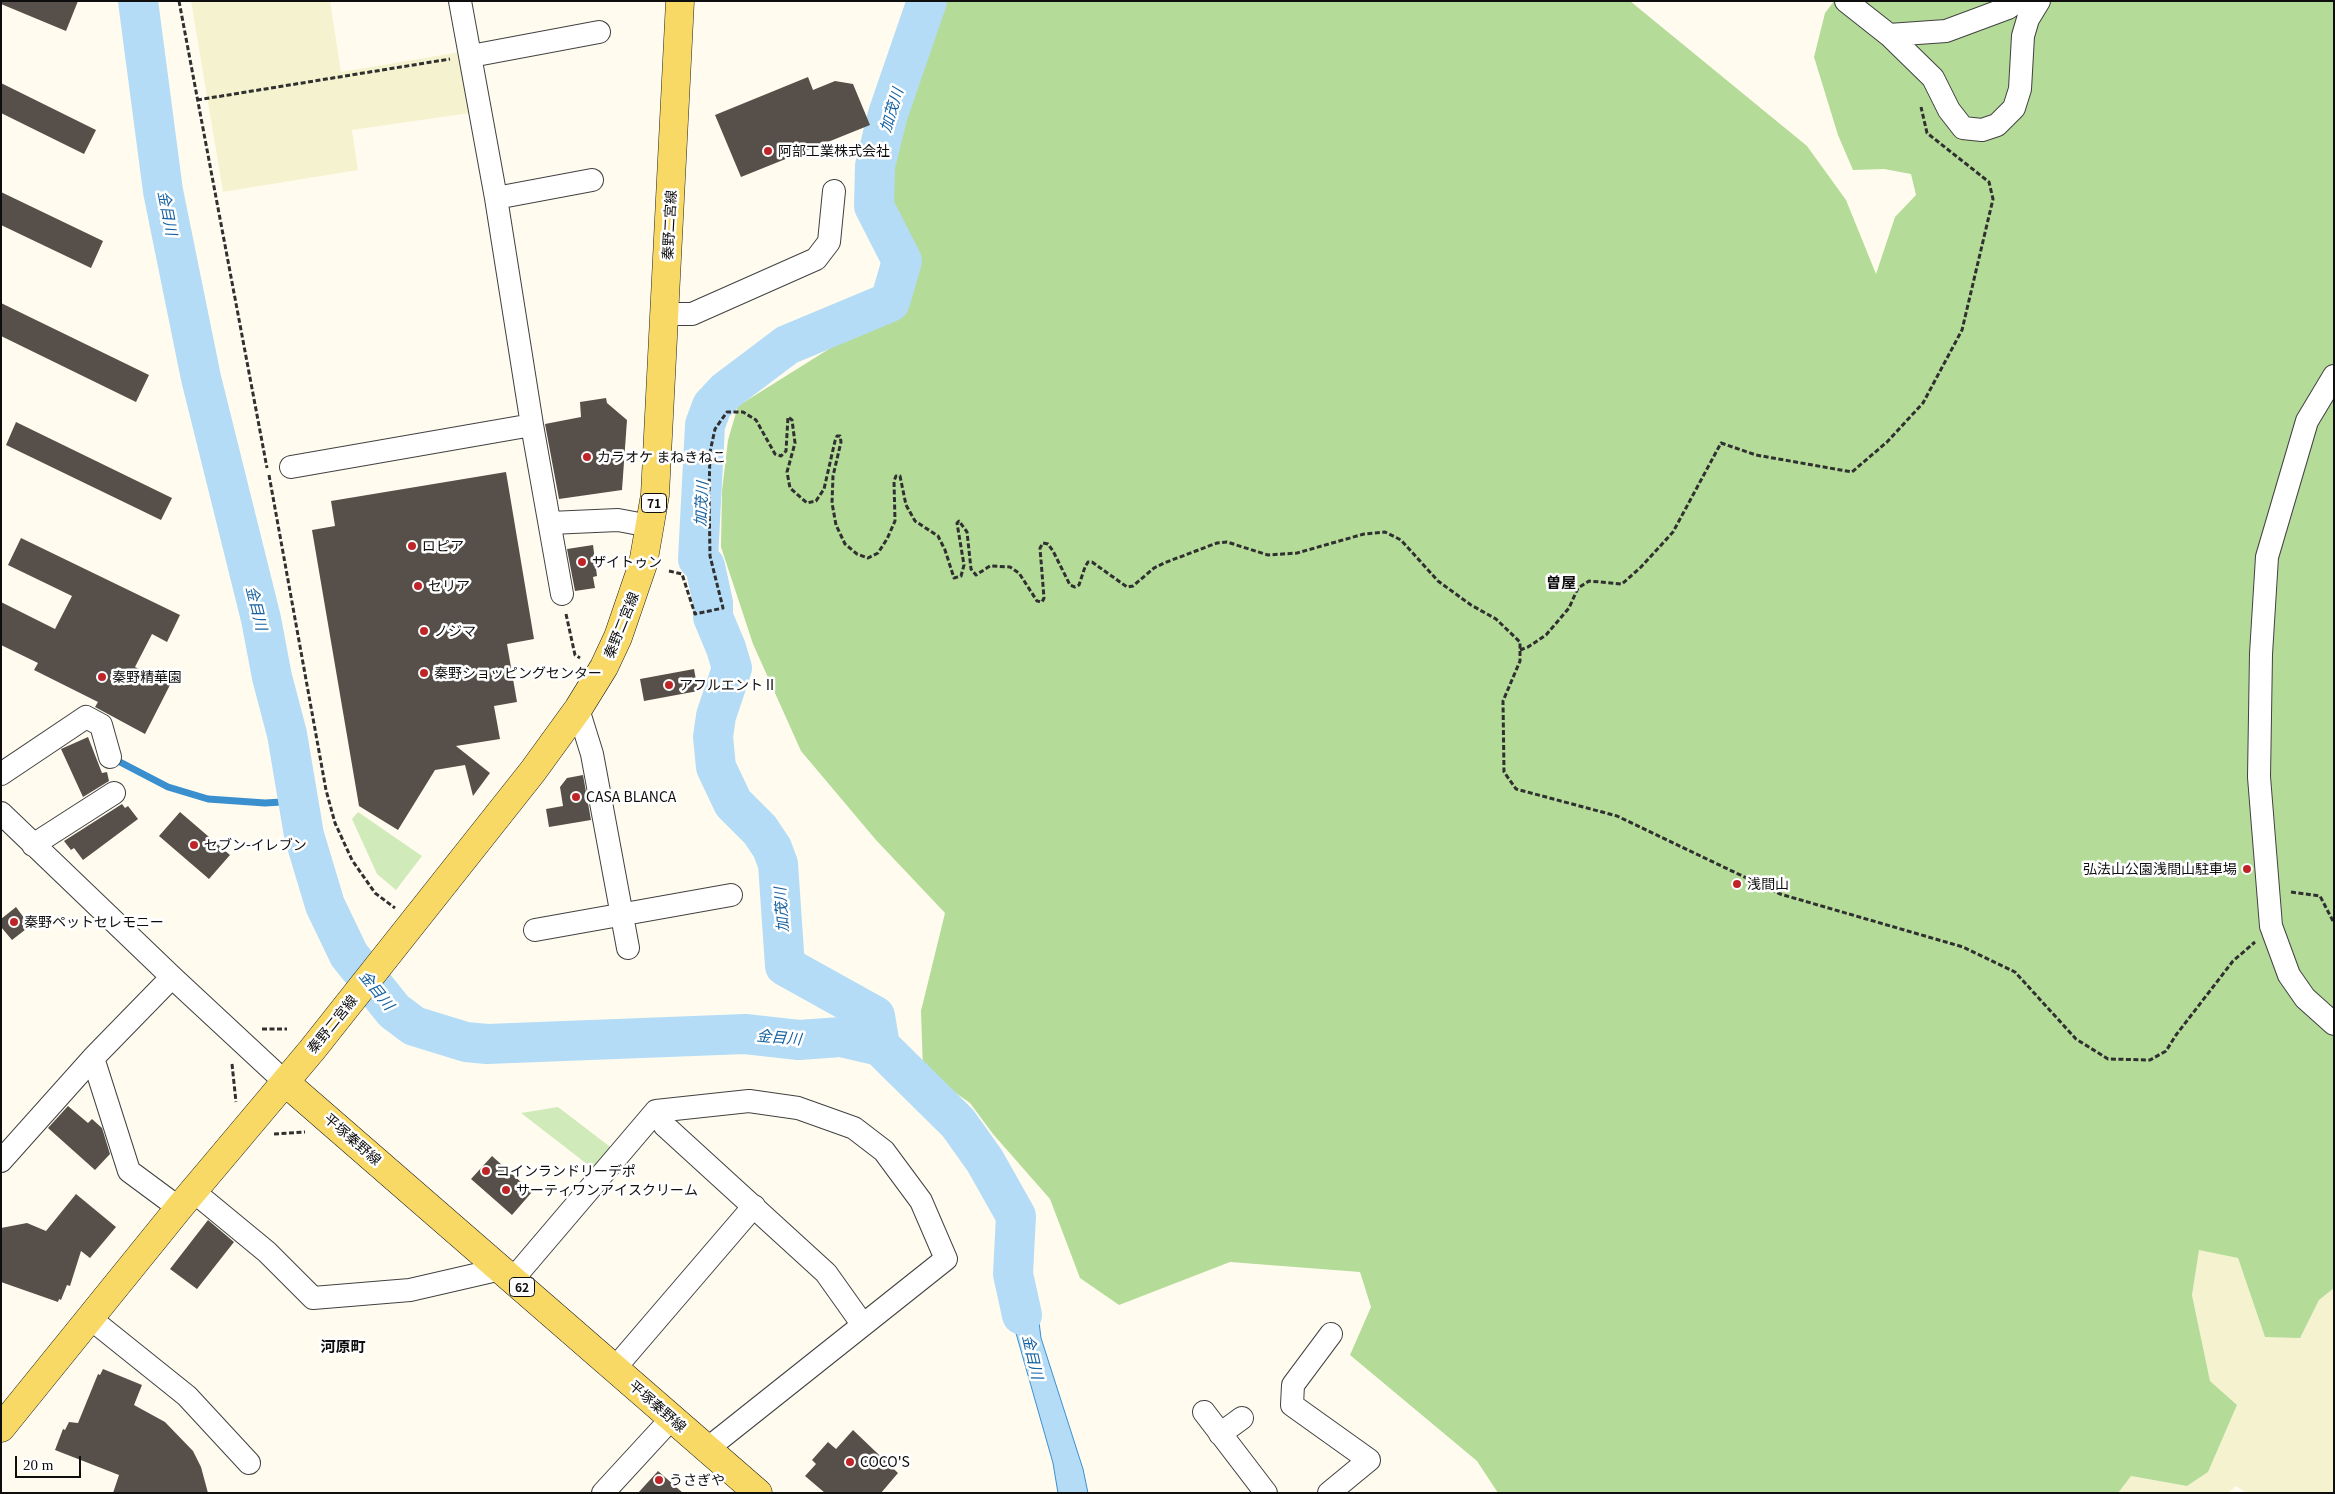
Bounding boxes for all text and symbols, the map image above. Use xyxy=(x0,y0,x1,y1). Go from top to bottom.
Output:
water label: 加茂川 xyxy=(876,86,906,134)
place label: 阿部工業株式会社 xyxy=(778,143,890,159)
marker: 阿部工業株式会社 xyxy=(762,145,774,157)
water label: 金目川 xyxy=(155,189,181,237)
street label: 秦野二宮線 xyxy=(659,190,679,260)
place label: カラオケ まねきねこ xyxy=(597,449,726,465)
marker: カラオケ まねきねこ xyxy=(581,451,593,463)
water label: 加茂川 xyxy=(691,481,711,527)
road number: 71 xyxy=(642,493,666,512)
place label: ロピア xyxy=(422,538,464,554)
marker: ロピア xyxy=(406,540,418,552)
place label: ザイトゥン xyxy=(592,554,662,570)
marker: ザイトゥン xyxy=(576,556,588,568)
district label: 曽屋 xyxy=(1546,573,1576,591)
place label: セリア xyxy=(428,578,470,594)
marker: セリア xyxy=(412,580,424,592)
water label: 金目川 xyxy=(243,584,271,632)
street label: 秦野二宮線 xyxy=(600,589,642,661)
place label: ノジマ xyxy=(434,623,476,639)
marker: ノジマ xyxy=(418,625,430,637)
place label: 秦野ショッピングセンター xyxy=(434,665,602,681)
marker: 秦野ショッピングセンター xyxy=(418,667,430,679)
place label: 秦野精華園 xyxy=(112,669,182,685)
marker: 秦野精華園 xyxy=(96,671,108,683)
place label: アフルエントⅡ xyxy=(679,677,777,693)
marker: アフルエントⅡ xyxy=(663,679,675,691)
place label: CASA BLANCA xyxy=(586,789,676,805)
marker: CASA BLANCA xyxy=(570,791,582,803)
place label: セブン-イレブン xyxy=(204,837,307,853)
marker: セブン-イレブン xyxy=(188,839,200,851)
place label: 弘法山公園浅間山駐車場 xyxy=(2083,861,2237,877)
marker: 弘法山公園浅間山駐車場 xyxy=(2241,863,2253,875)
place label: 浅間山 xyxy=(1747,876,1789,892)
marker: 浅間山 xyxy=(1731,878,1743,890)
water label: 加茂川 xyxy=(770,887,792,933)
place label: 秦野ペットセレモニー xyxy=(24,914,164,930)
marker: 秦野ペットセレモニー xyxy=(8,916,20,928)
water label: 金目川 xyxy=(356,967,398,1013)
street label: 秦野二宮線 xyxy=(303,992,361,1056)
water label: 金目川 xyxy=(756,1026,802,1048)
street label: 平塚秦野線 xyxy=(321,1110,385,1168)
place label: コインランドリーデポ xyxy=(496,1163,636,1179)
marker: コインランドリーデポ xyxy=(480,1165,492,1177)
place label: サーティワンアイスクリーム xyxy=(516,1182,698,1198)
marker: サーティワンアイスクリーム xyxy=(500,1184,512,1196)
road number: 62 xyxy=(510,1277,534,1296)
water label: 金目川 xyxy=(1019,1333,1047,1381)
district label: 河原町 xyxy=(321,1337,365,1355)
street label: 平塚秦野線 xyxy=(626,1377,690,1435)
scale bar xyxy=(18,1446,84,1478)
place label: COCO'S xyxy=(860,1454,910,1470)
marker: COCO'S xyxy=(844,1456,856,1468)
text: 20 m xyxy=(23,1457,53,1473)
place label: うさぎや xyxy=(669,1472,725,1488)
marker: うさぎや xyxy=(653,1474,665,1486)

